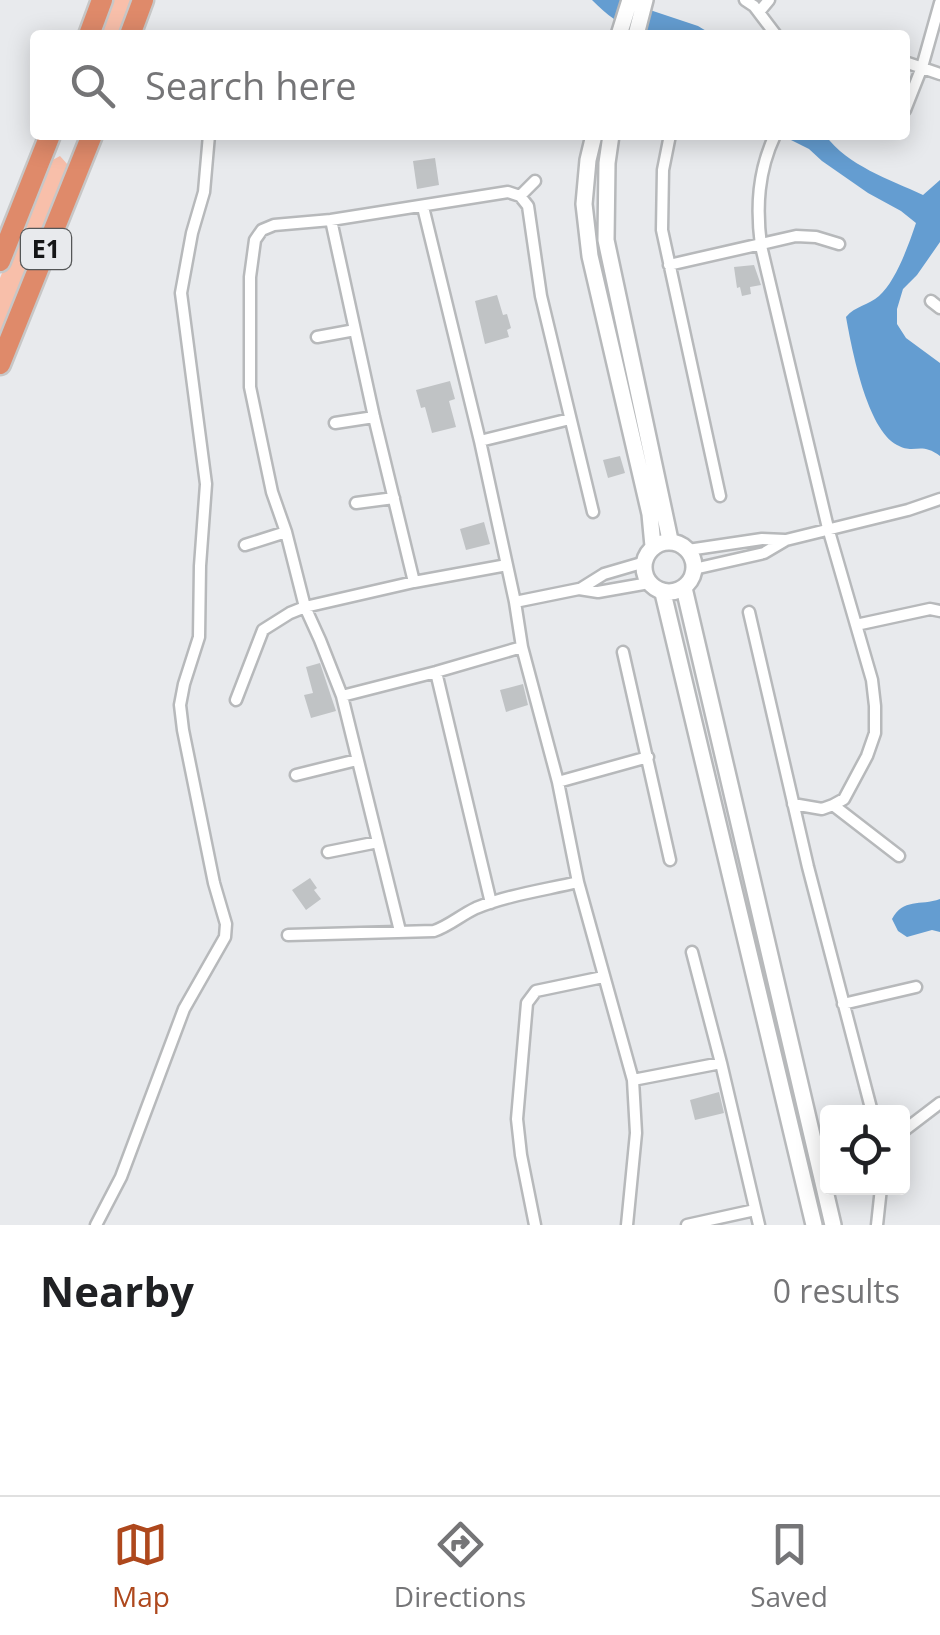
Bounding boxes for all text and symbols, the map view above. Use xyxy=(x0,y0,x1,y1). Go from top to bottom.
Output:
search box xyxy=(30,30,910,140)
icon: search xyxy=(65,58,120,113)
text: Search here xyxy=(145,59,357,111)
road number: E1 xyxy=(21,229,71,269)
map controls xyxy=(820,1105,910,1195)
button: locate xyxy=(820,1105,910,1195)
text: Nearby xyxy=(40,1262,194,1319)
text: 0 results xyxy=(773,1269,900,1312)
tab: Map xyxy=(112,1517,170,1615)
tab: Directions xyxy=(394,1517,526,1615)
tab: Saved xyxy=(750,1517,828,1615)

